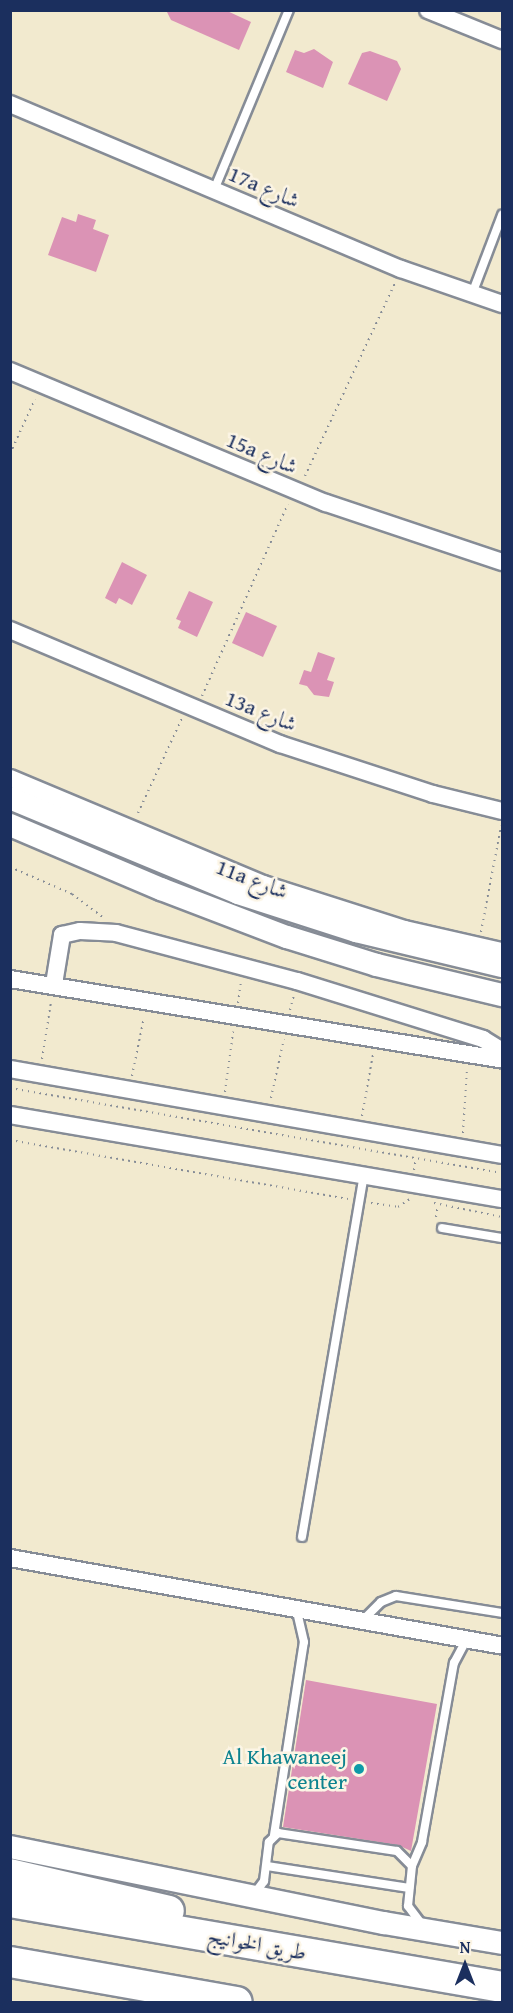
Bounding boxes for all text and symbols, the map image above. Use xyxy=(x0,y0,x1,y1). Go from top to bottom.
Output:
street label: 17a شارع xyxy=(224,160,304,214)
street label: 15a شارع xyxy=(222,426,302,480)
street label: 13a شارع xyxy=(221,685,301,737)
street label: 11a شارع xyxy=(212,853,292,905)
place label: Al Khawaneej center xyxy=(223,1743,347,1795)
marker: Al Khawaneej center xyxy=(352,1762,366,1776)
street label: طريق الخوانيج xyxy=(206,1922,308,1966)
north arrow xyxy=(435,1935,495,1995)
text: N xyxy=(460,1935,470,1959)

